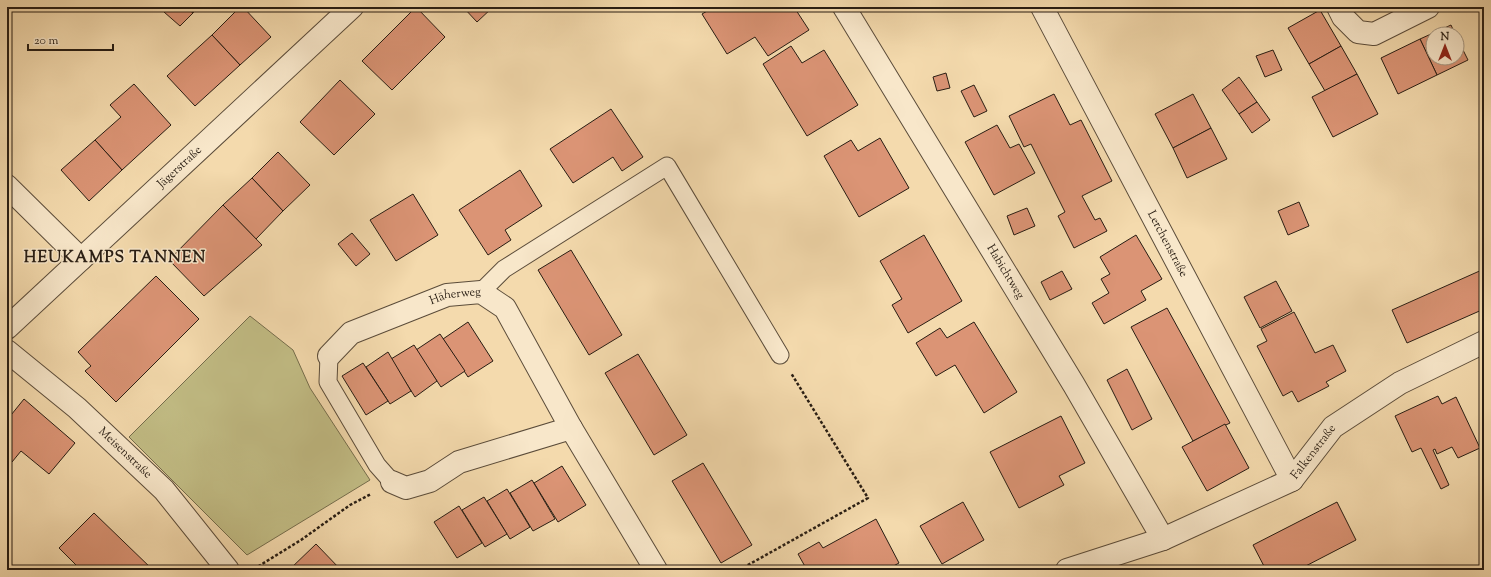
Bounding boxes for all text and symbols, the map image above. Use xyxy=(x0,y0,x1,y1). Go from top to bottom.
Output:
scale bar xyxy=(28,26,113,52)
north arrow xyxy=(1425,26,1465,66)
text: N xyxy=(1440,29,1450,45)
text: 20 m xyxy=(34,32,59,50)
street label: Jägerstraße xyxy=(153,141,207,193)
street label: Lerchenstraße xyxy=(1142,207,1192,281)
street label: Habichtweg xyxy=(981,241,1029,303)
district label: HEUKAMPS TANNEN xyxy=(24,247,206,270)
street label: Häherweg xyxy=(427,283,482,310)
street label: Falkenstraße xyxy=(1286,420,1341,483)
street label: Meisenstraße xyxy=(94,423,156,483)

